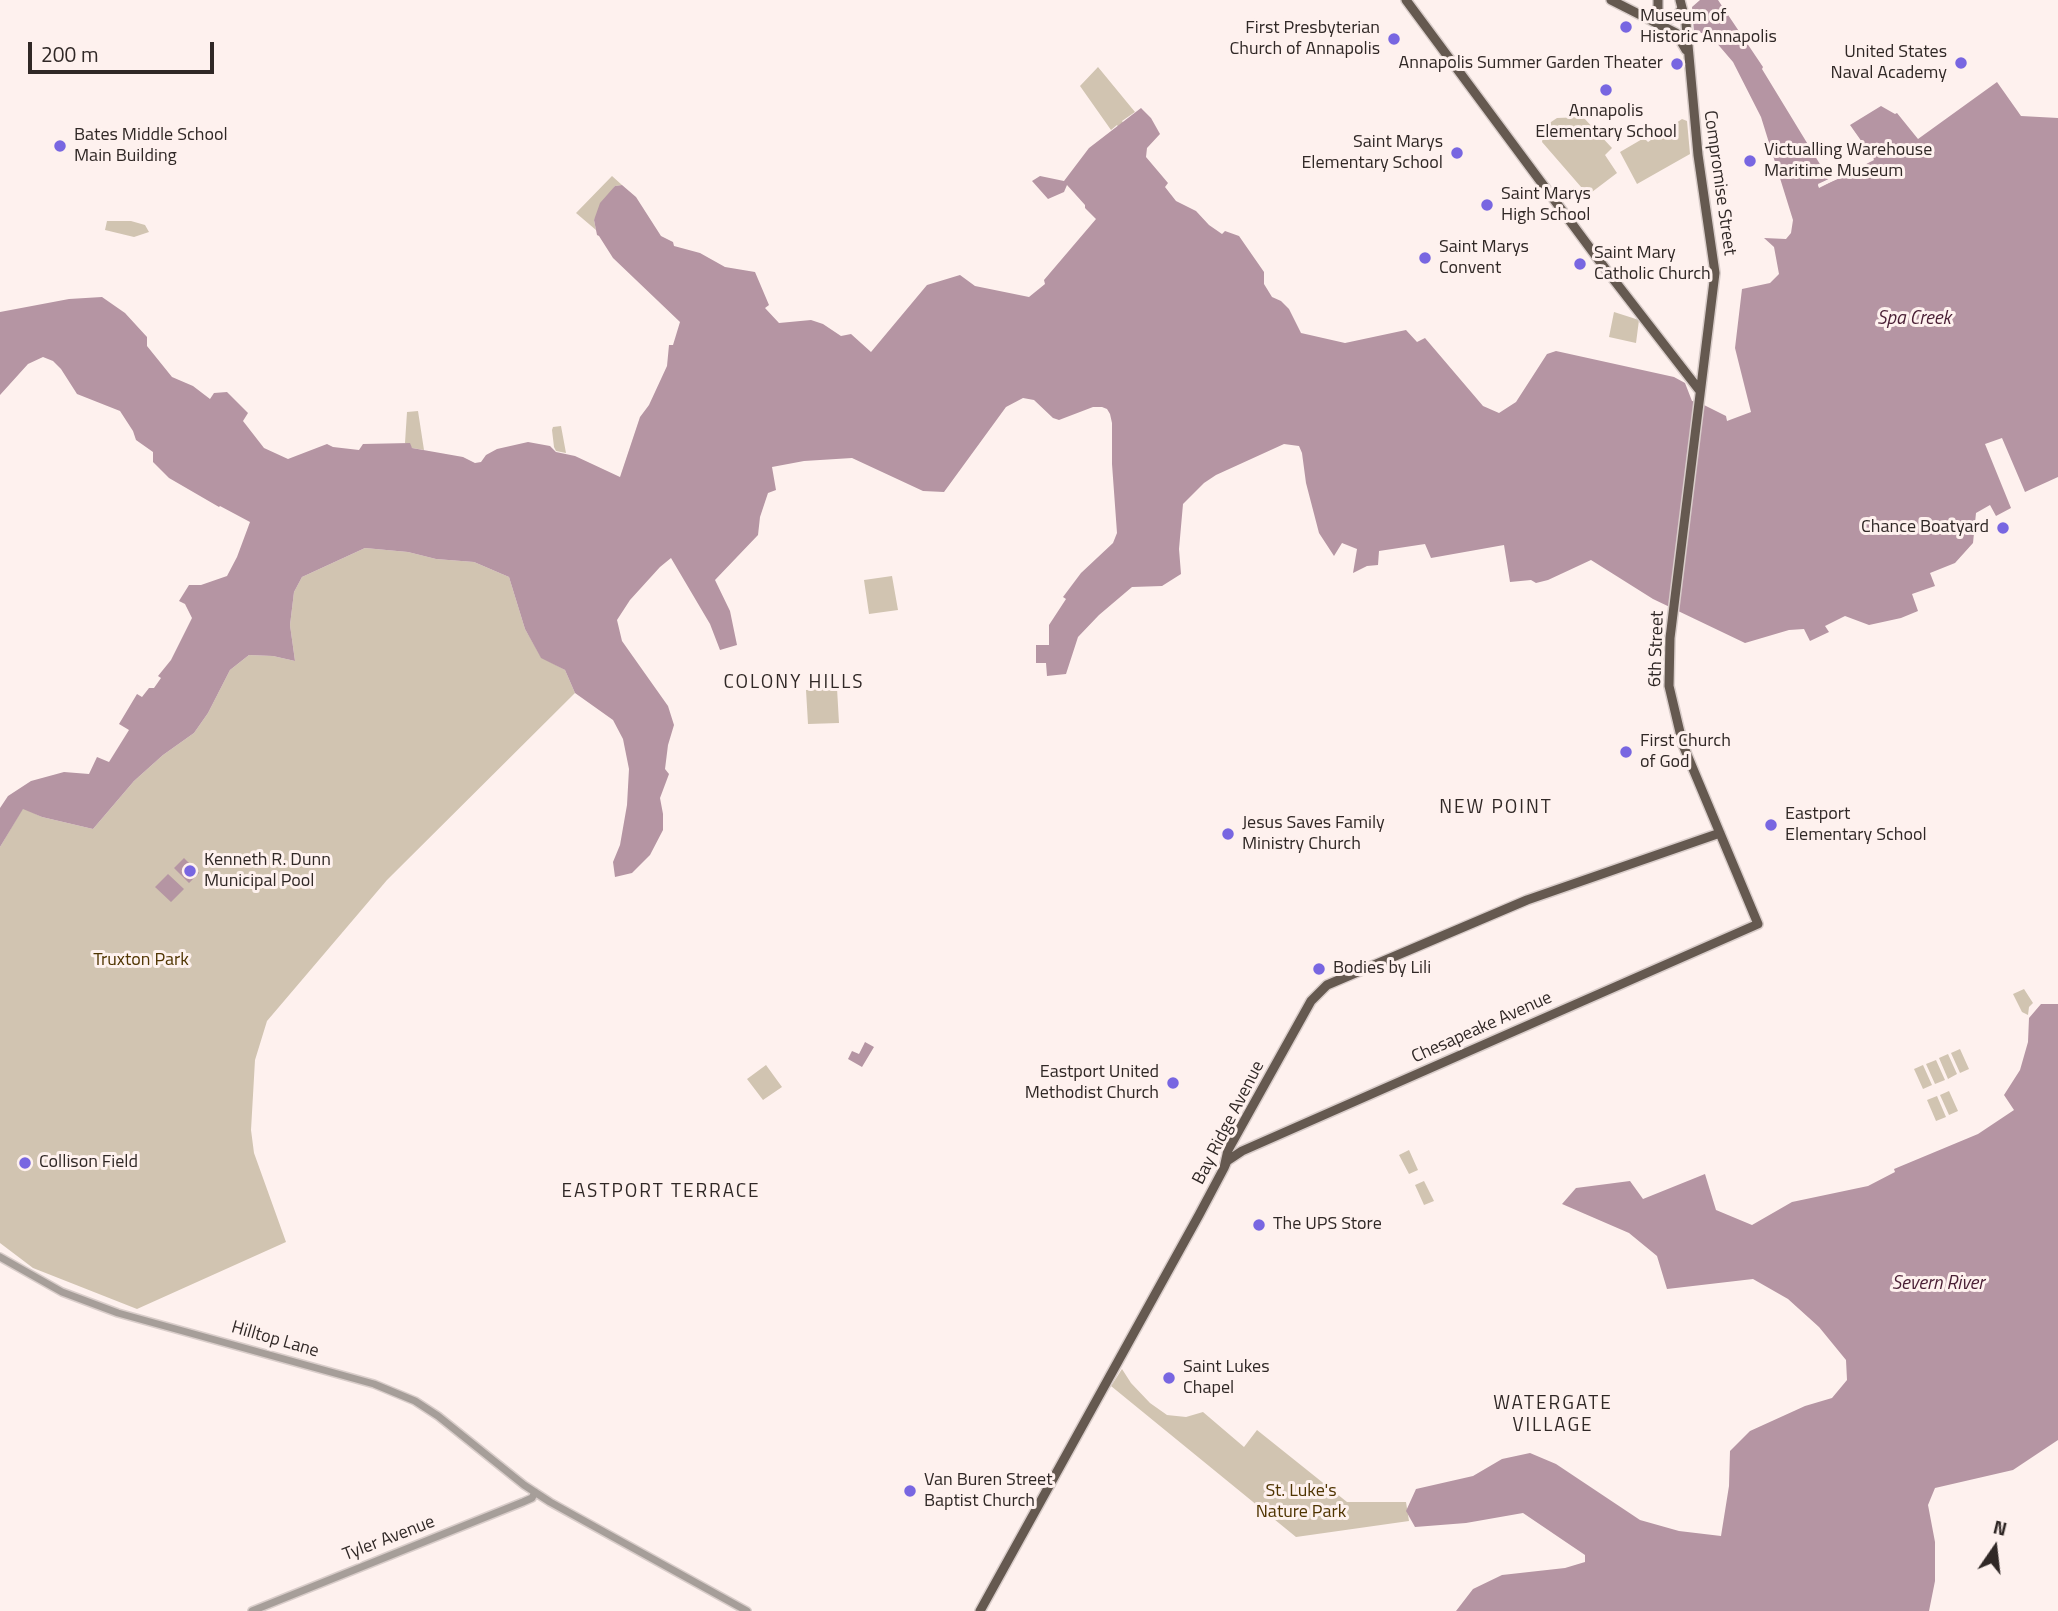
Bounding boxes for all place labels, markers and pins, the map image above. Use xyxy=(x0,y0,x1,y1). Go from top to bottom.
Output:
place label: Museum of Historic Annapolis xyxy=(1640,6,1777,48)
place label: First Presbyterian Church of Annapolis xyxy=(1230,18,1380,60)
marker: Museum of Historic Annapolis xyxy=(1618,19,1634,35)
marker: First Presbyterian Church of Annapolis xyxy=(1386,31,1402,47)
place label: United States Naval Academy xyxy=(1831,42,1947,84)
place label: Annapolis Summer Garden Theater xyxy=(1399,53,1663,75)
marker: United States Naval Academy xyxy=(1953,55,1969,71)
marker: Annapolis Summer Garden Theater xyxy=(1669,56,1685,72)
marker: Annapolis Elementary School xyxy=(1598,82,1614,98)
place label: Annapolis Elementary School xyxy=(1535,101,1677,144)
place label: Bates Middle School Main Building xyxy=(74,125,228,168)
place label: Saint Marys Elementary School xyxy=(1301,132,1443,174)
marker: Bates Middle School Main Building xyxy=(52,138,68,154)
place label: Victualling Warehouse Maritime Museum xyxy=(1764,140,1932,182)
marker: Saint Marys Elementary School xyxy=(1449,145,1465,161)
marker: Victualling Warehouse Maritime Museum xyxy=(1742,153,1758,169)
place label: Saint Marys High School xyxy=(1501,184,1591,227)
marker: Saint Marys High School xyxy=(1479,197,1495,213)
place label: Saint Marys Convent xyxy=(1439,237,1529,280)
place label: Saint Mary Catholic Church xyxy=(1594,243,1711,286)
marker: Saint Marys Convent xyxy=(1417,250,1433,266)
marker: Saint Mary Catholic Church xyxy=(1572,256,1588,272)
place label: Chance Boatyard xyxy=(1861,517,1989,539)
marker: Chance Boatyard xyxy=(1995,520,2011,536)
place label: First Church of God xyxy=(1640,731,1731,774)
marker: First Church of God xyxy=(1618,744,1634,760)
place label: Eastport Elementary School xyxy=(1785,804,1927,846)
place label: Jesus Saves Family Ministry Church xyxy=(1242,813,1385,856)
marker: Eastport Elementary School xyxy=(1763,817,1779,833)
marker: Jesus Saves Family Ministry Church xyxy=(1220,826,1236,842)
place label: Kenneth R. Dunn Municipal Pool xyxy=(204,850,331,892)
marker: Kenneth R. Dunn Municipal Pool xyxy=(182,863,198,879)
place label: Bodies by Lili xyxy=(1333,958,1431,980)
marker: Bodies by Lili xyxy=(1311,961,1327,977)
place label: Eastport United Methodist Church xyxy=(1025,1062,1159,1104)
marker: Eastport United Methodist Church xyxy=(1165,1075,1181,1091)
place label: Collison Field xyxy=(39,1152,138,1174)
marker: Collison Field xyxy=(17,1155,33,1171)
place label: The UPS Store xyxy=(1273,1214,1382,1236)
marker: The UPS Store xyxy=(1251,1217,1267,1233)
place label: Saint Lukes Chapel xyxy=(1183,1357,1270,1400)
marker: Saint Lukes Chapel xyxy=(1161,1370,1177,1386)
place label: Van Buren Street Baptist Church xyxy=(924,1470,1052,1512)
marker: Van Buren Street Baptist Church xyxy=(902,1483,918,1499)

